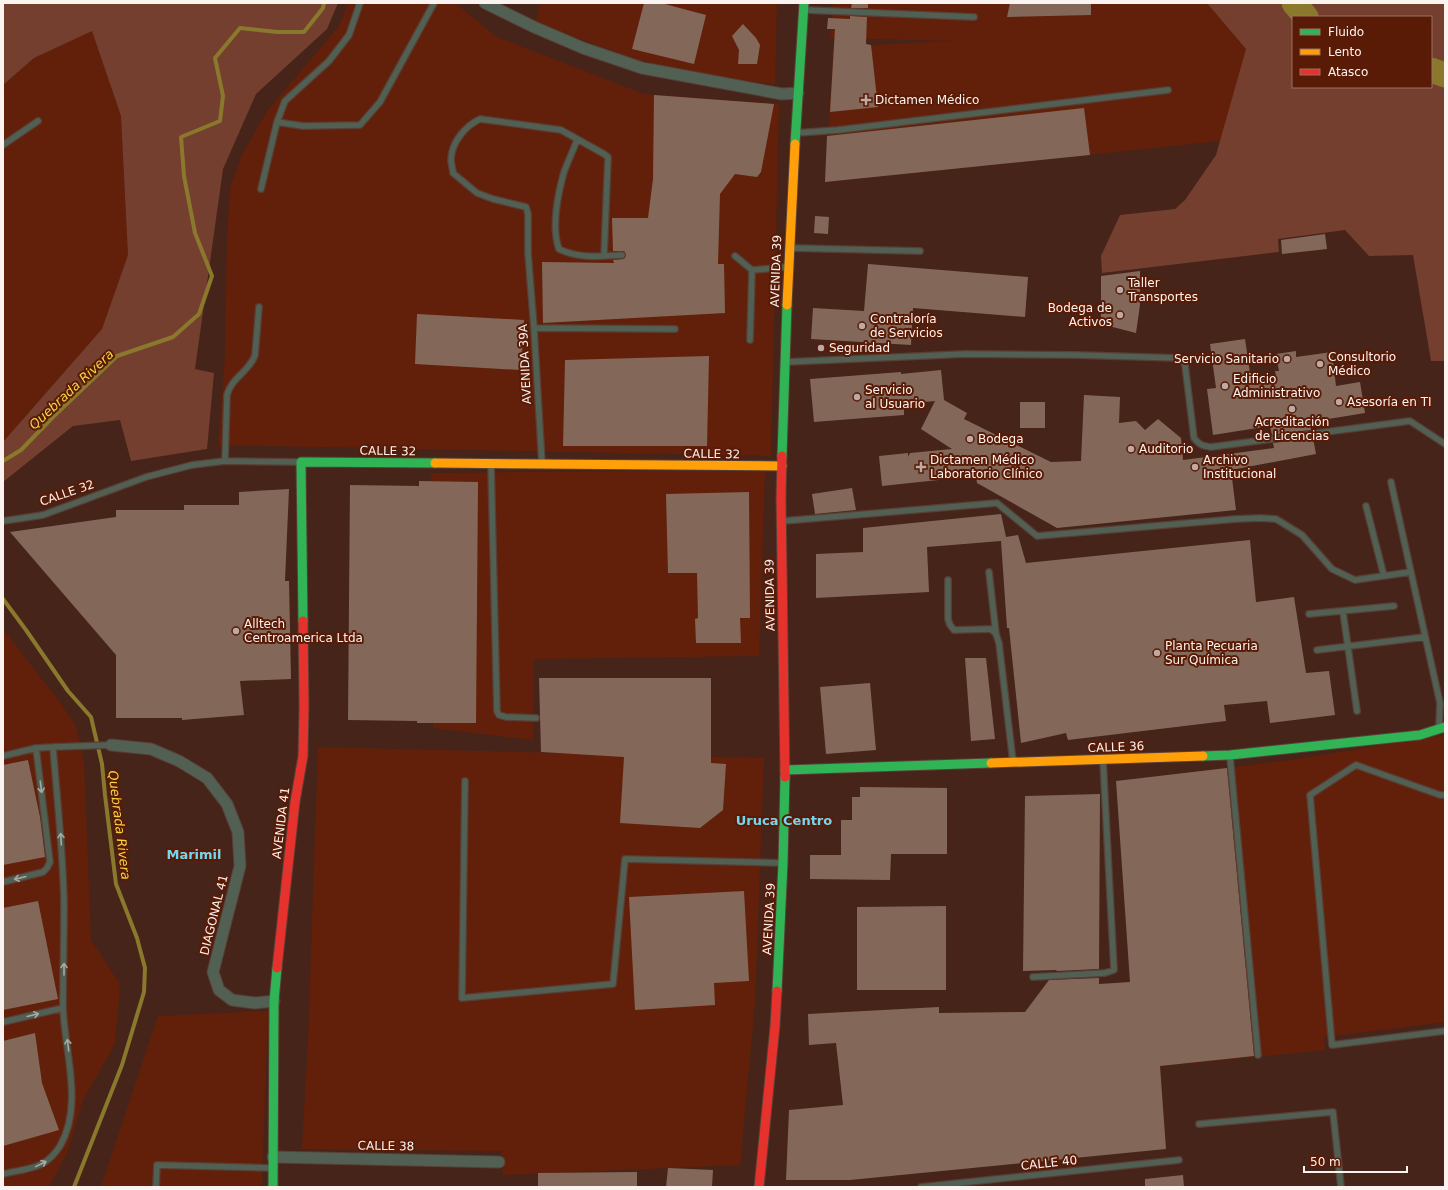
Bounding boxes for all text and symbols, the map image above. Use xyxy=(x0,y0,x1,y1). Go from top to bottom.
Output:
legend xyxy=(1292,16,1432,88)
text: Fluido xyxy=(1328,25,1364,39)
text: Lento xyxy=(1328,45,1362,59)
text: Atasco xyxy=(1328,65,1368,79)
place label: Dictamen Médico xyxy=(875,93,979,107)
marker: Dictamen Médico xyxy=(860,94,872,106)
street label: AVENIDA 39 xyxy=(768,235,784,307)
place label: Taller Transportes xyxy=(1127,276,1198,304)
marker: Taller Transportes xyxy=(1115,285,1125,295)
place label: Bodega de Activos xyxy=(1048,301,1112,329)
marker: Bodega de Activos xyxy=(1115,310,1125,320)
place label: Contraloría de Servicios xyxy=(870,312,943,340)
marker: Contraloría de Servicios xyxy=(857,321,867,331)
street label: AVENIDA 39A xyxy=(516,323,534,404)
place label: Seguridad xyxy=(829,341,890,355)
marker: Seguridad xyxy=(816,343,826,353)
water label: Quebrada Rivera xyxy=(26,346,117,432)
place label: Consultorio Médico xyxy=(1328,350,1396,378)
place label: Servicio Sanitario xyxy=(1174,352,1279,366)
marker: Servicio Sanitario xyxy=(1282,354,1292,364)
marker: Consultorio Médico xyxy=(1315,359,1325,369)
place label: Edificio Administrativo xyxy=(1233,372,1320,400)
marker: Edificio Administrativo xyxy=(1220,381,1230,391)
place label: Servicio al Usuario xyxy=(865,383,925,411)
marker: Servicio al Usuario xyxy=(852,392,862,402)
place label: Asesoría en TI xyxy=(1347,395,1432,409)
marker: Asesoría en TI xyxy=(1334,397,1344,407)
marker: Acreditación de Licencias xyxy=(1287,404,1297,414)
place label: Acreditación de Licencias xyxy=(1255,415,1329,443)
place label: Bodega xyxy=(978,432,1024,446)
marker: Bodega xyxy=(965,434,975,444)
place label: Auditorio xyxy=(1139,442,1193,456)
street label: CALLE 32 xyxy=(360,444,416,458)
marker: Auditorio xyxy=(1126,444,1136,454)
street label: CALLE 32 xyxy=(684,447,740,461)
place label: Dictamen Médico Laboratorio Clínico xyxy=(930,453,1043,481)
place label: Archivo Institucional xyxy=(1203,453,1276,481)
marker: Dictamen Médico Laboratorio Clínico xyxy=(915,461,927,473)
marker: Archivo Institucional xyxy=(1190,462,1200,472)
street label: CALLE 32 xyxy=(38,477,96,509)
street label: AVENIDA 39 xyxy=(762,559,778,631)
place label: Alltech Centroamerica Ltda xyxy=(244,617,363,645)
marker: Alltech Centroamerica Ltda xyxy=(231,626,241,636)
place label: Planta Pecuaria Sur Química xyxy=(1165,639,1258,667)
marker: Planta Pecuaria Sur Química xyxy=(1152,648,1162,658)
street label: CALLE 36 xyxy=(1087,739,1145,755)
water label: Quebrada Rivera xyxy=(105,770,134,881)
one-way arrow xyxy=(37,780,45,793)
street label: AVENIDA 41 xyxy=(270,786,292,860)
district label: Uruca Centro xyxy=(736,813,832,828)
one-way arrow xyxy=(57,833,64,846)
district label: Marimil xyxy=(166,847,222,862)
street label: DIAGONAL 41 xyxy=(197,873,231,957)
one-way arrow xyxy=(14,875,27,882)
street label: AVENIDA 39 xyxy=(760,883,778,955)
one-way arrow xyxy=(60,963,68,976)
one-way arrow xyxy=(26,1011,39,1018)
one-way arrow xyxy=(64,1039,72,1052)
street label: CALLE 38 xyxy=(358,1139,414,1153)
scale bar xyxy=(1304,1148,1407,1174)
street label: CALLE 40 xyxy=(1020,1153,1078,1173)
text: 50 m xyxy=(1310,1155,1341,1169)
one-way arrow xyxy=(34,1160,46,1167)

